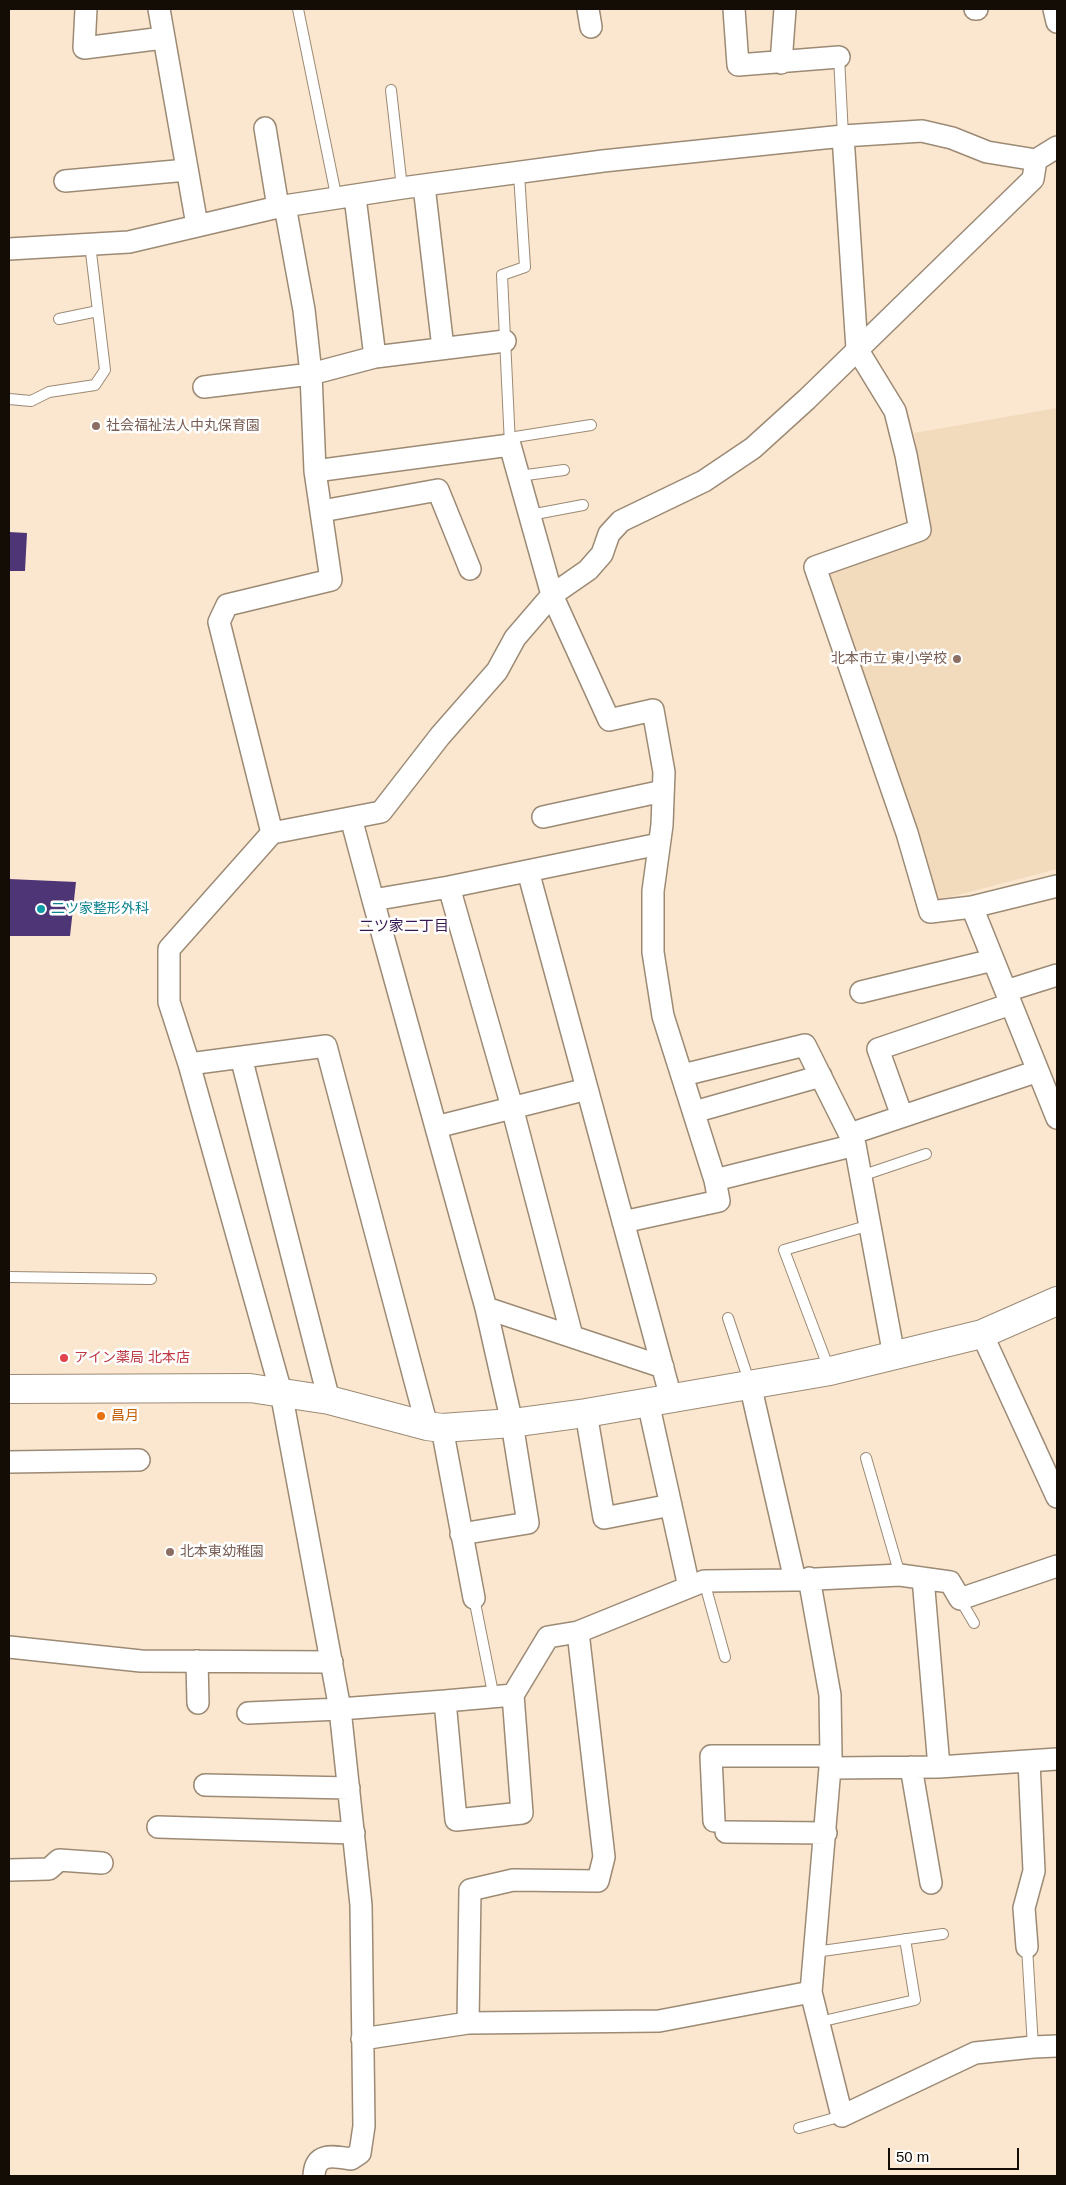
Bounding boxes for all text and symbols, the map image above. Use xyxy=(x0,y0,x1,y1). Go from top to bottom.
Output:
place label: 社会福祉法人中丸保育園 xyxy=(106,418,260,434)
marker: 社会福祉法人中丸保育園 xyxy=(90,420,102,432)
place label: 北本市立 東小学校 xyxy=(831,651,947,667)
marker: 北本市立 東小学校 xyxy=(951,653,963,665)
place label: 二ツ家整形外科 xyxy=(51,901,149,917)
marker: 二ツ家整形外科 xyxy=(35,903,47,915)
district label: 二ツ家二丁目 xyxy=(359,918,449,936)
place label: アイン薬局 北本店 xyxy=(74,1350,190,1366)
marker: アイン薬局 北本店 xyxy=(58,1352,70,1364)
place label: 昌月 xyxy=(111,1408,139,1424)
marker: 昌月 xyxy=(95,1410,107,1422)
place label: 北本東幼稚園 xyxy=(180,1544,264,1560)
marker: 北本東幼稚園 xyxy=(164,1546,176,1558)
scale bar xyxy=(891,2138,1022,2170)
text: 50 m xyxy=(896,2148,929,2165)

